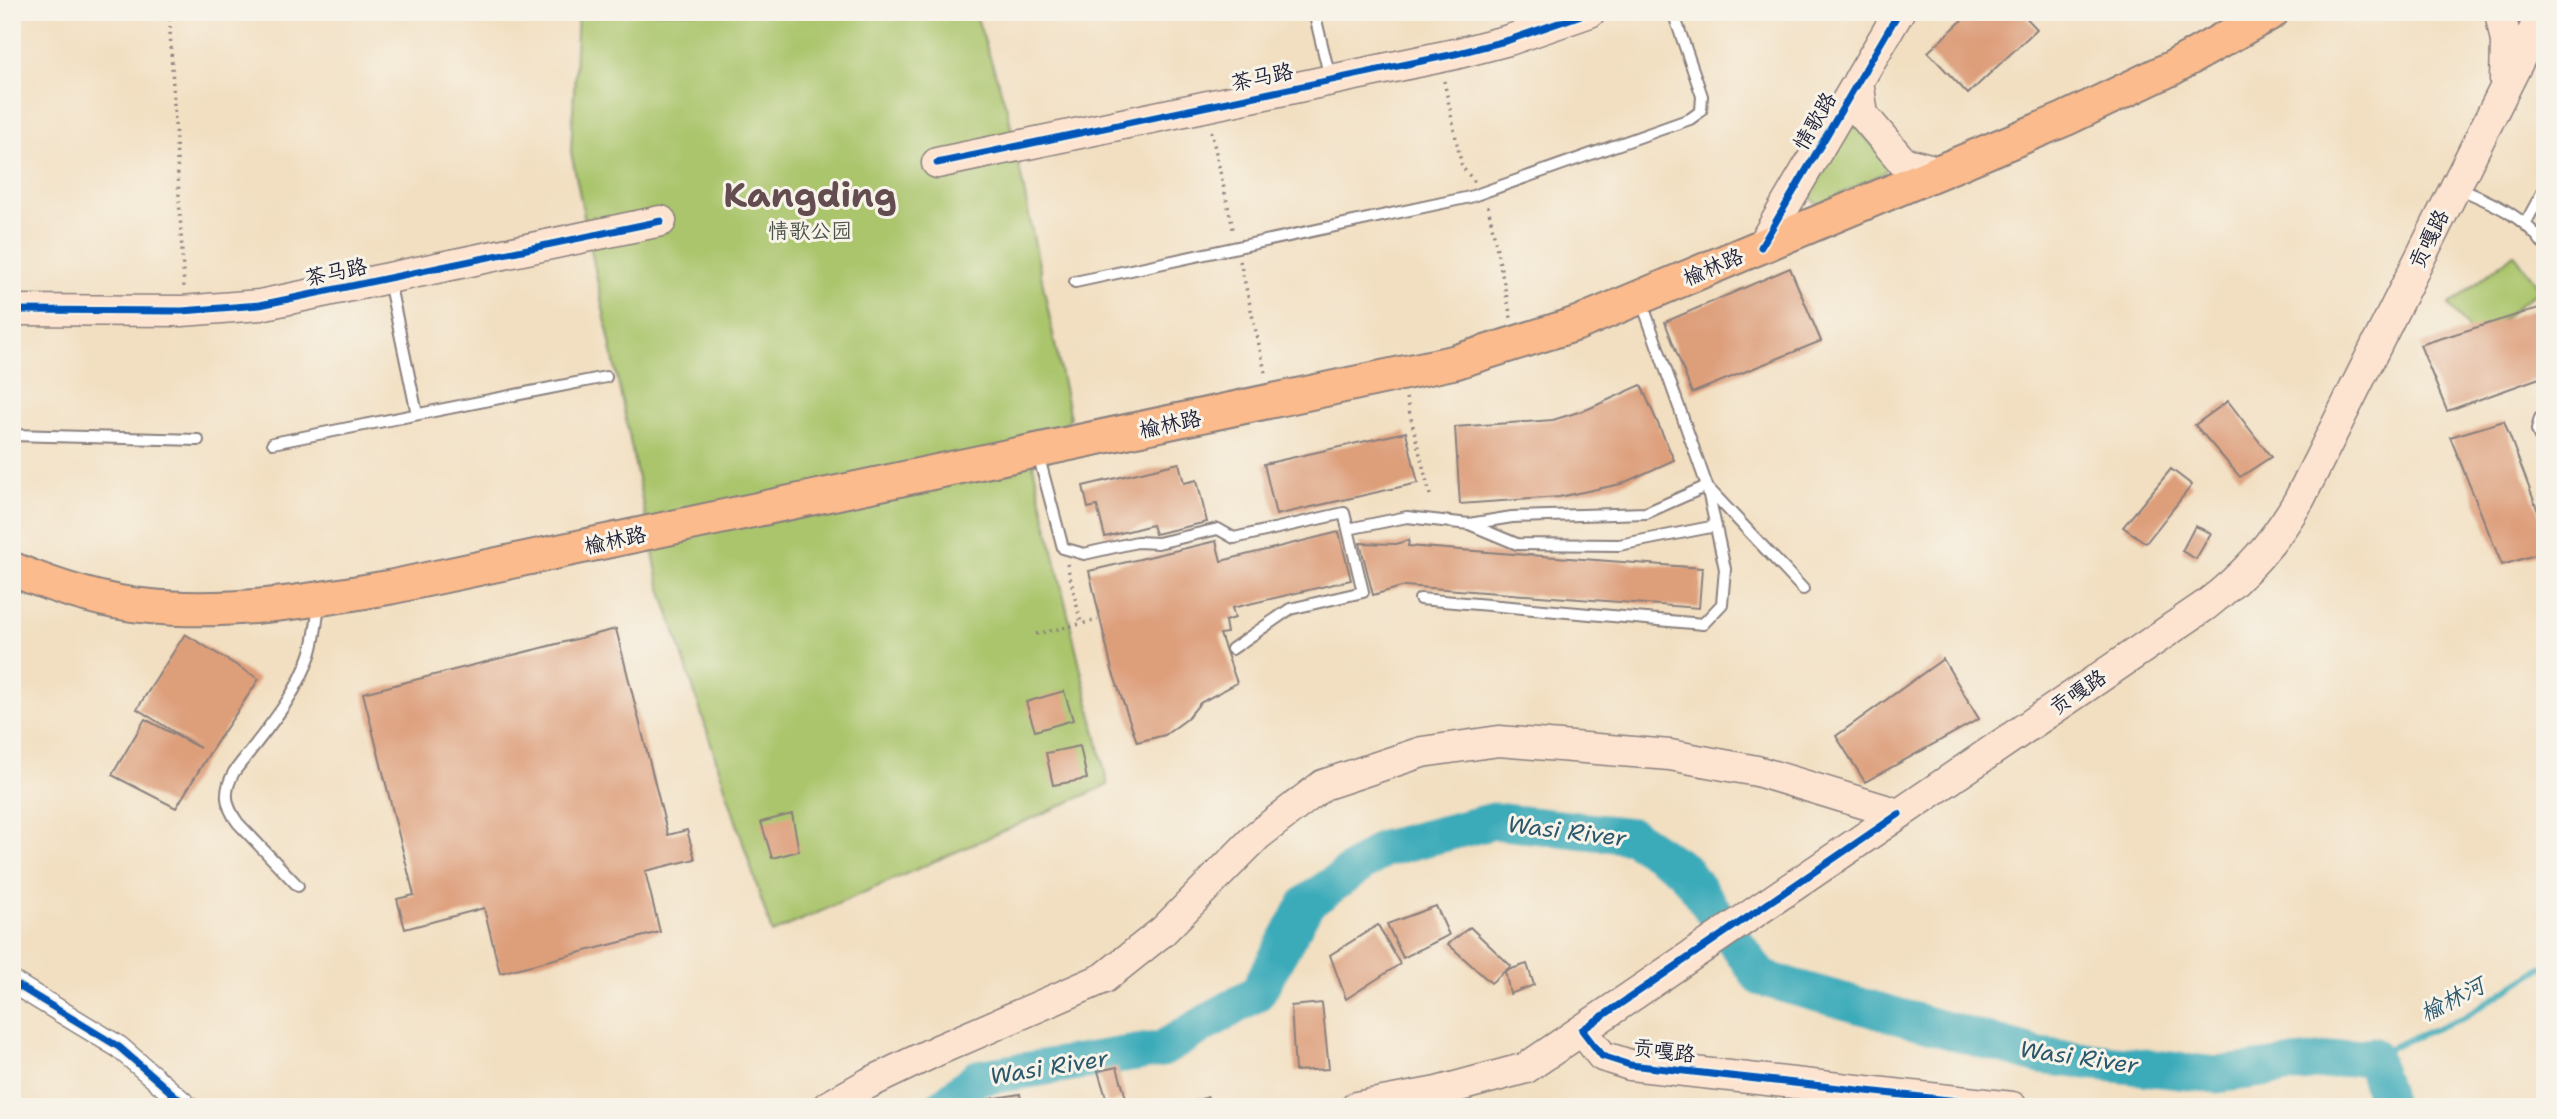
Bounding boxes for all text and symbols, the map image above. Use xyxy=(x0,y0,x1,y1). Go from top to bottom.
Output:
street label: 茶马路 xyxy=(1228,57,1296,97)
street label: 情歌路 xyxy=(1787,87,1843,155)
district label: Kangding xyxy=(723,171,897,218)
street label: 贡嘎路 xyxy=(2403,205,2455,273)
park label: 情歌公园 xyxy=(768,217,852,245)
street label: 榆林路 xyxy=(1679,242,1747,292)
street label: 茶马路 xyxy=(302,252,370,292)
street label: 榆林路 xyxy=(1136,404,1204,444)
street label: 榆林路 xyxy=(581,520,649,560)
street label: 贡嘎路 xyxy=(2044,663,2112,721)
water label: Wasi River xyxy=(1506,809,1629,853)
water label: 榆林河 xyxy=(2414,968,2493,1028)
street label: 贡嘎路 xyxy=(1631,1033,1697,1069)
water label: Wasi River xyxy=(2018,1034,2141,1080)
water label: Wasi River xyxy=(988,1043,1111,1091)

